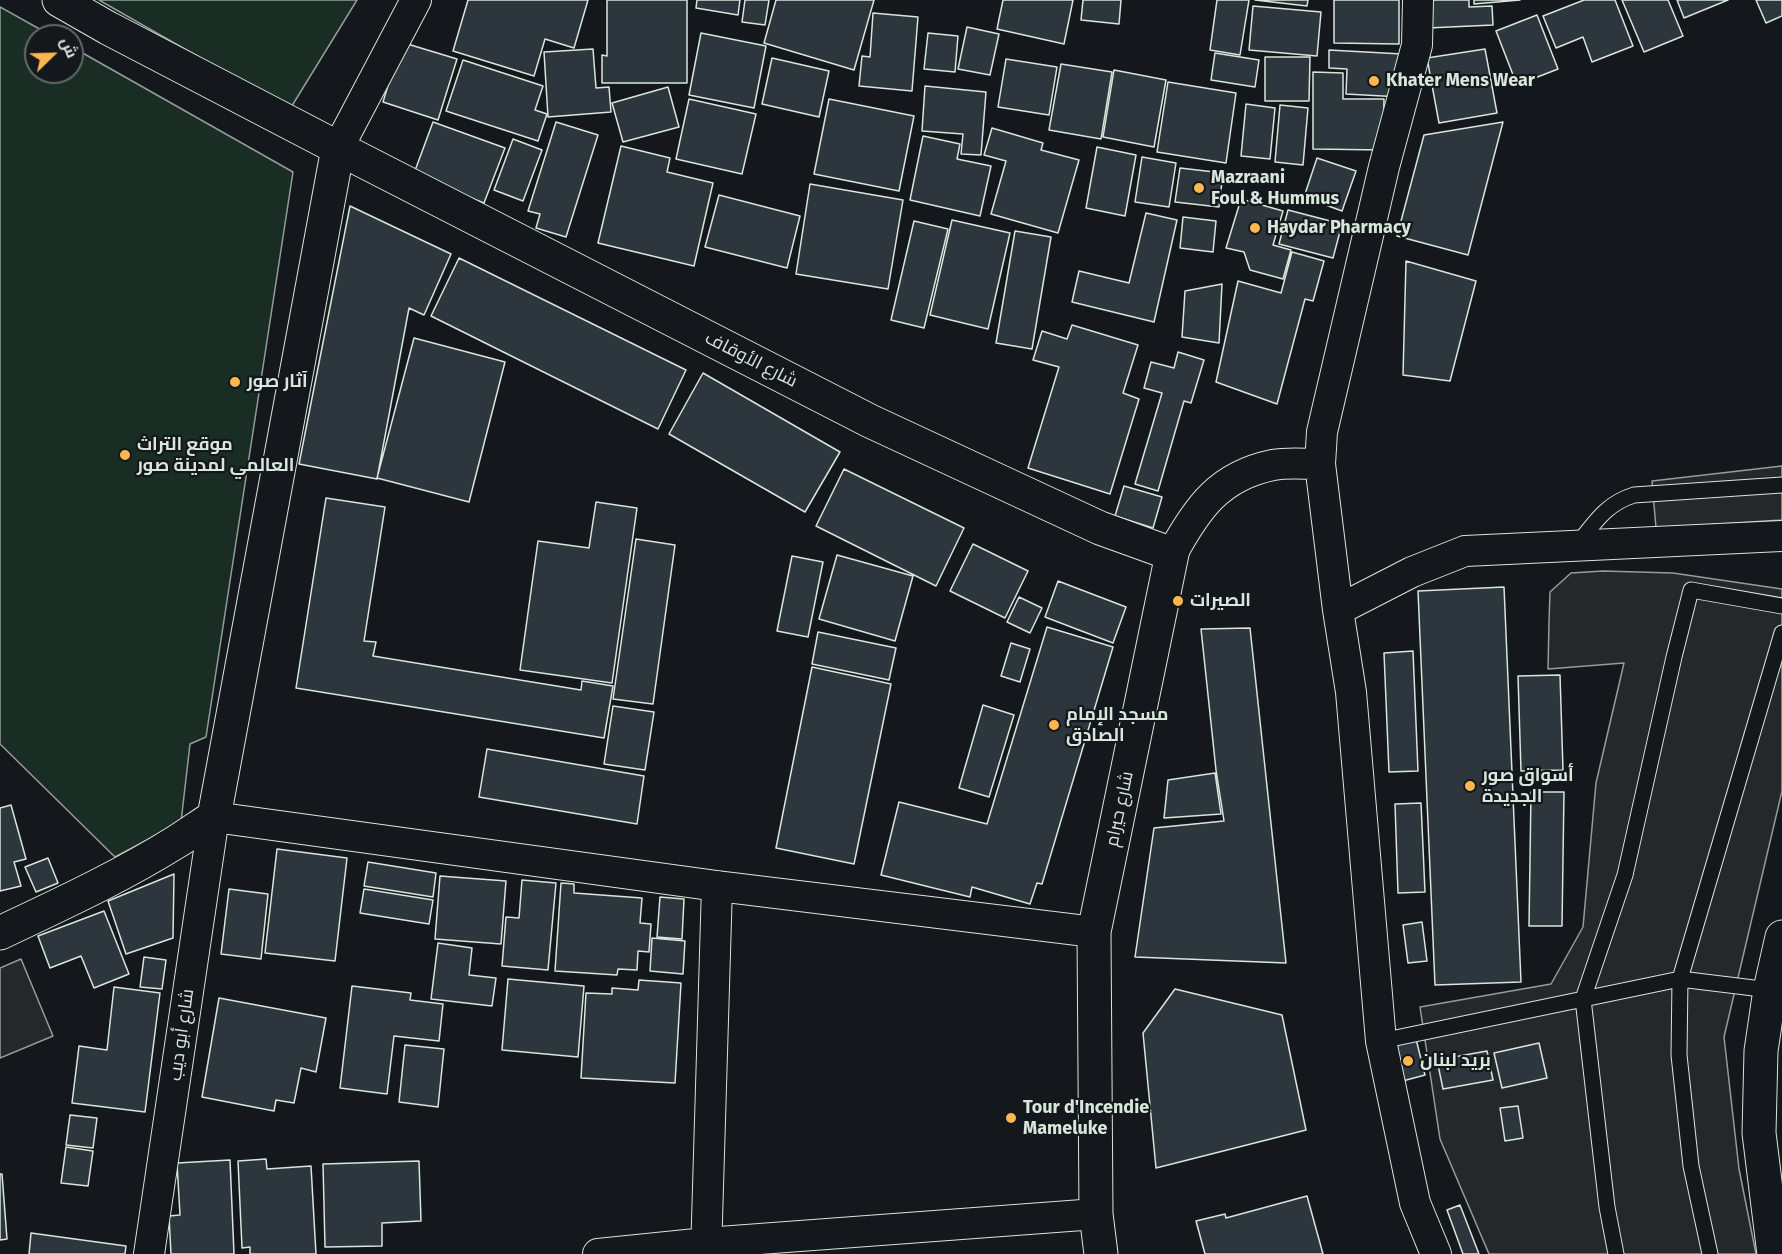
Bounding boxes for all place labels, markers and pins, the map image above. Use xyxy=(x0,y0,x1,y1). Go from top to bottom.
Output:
place label: Khater Mens Wear xyxy=(1386,70,1535,92)
marker: Khater Mens Wear xyxy=(1367,74,1381,88)
place label: Mazraani Foul & Hummus xyxy=(1211,167,1339,210)
marker: Mazraani Foul & Hummus xyxy=(1192,181,1206,195)
place label: Haydar Pharmacy xyxy=(1267,217,1411,239)
marker: Haydar Pharmacy xyxy=(1248,221,1262,235)
place label: آثار صور xyxy=(247,371,308,393)
marker: آثار صور xyxy=(228,375,242,389)
place label: موقع التراث العالمي لمدينة صور xyxy=(137,434,294,476)
marker: موقع التراث العالمي لمدينة صور xyxy=(118,448,132,462)
place label: الصيرات xyxy=(1190,590,1251,612)
marker: الصيرات xyxy=(1171,594,1185,608)
place label: مسجد الإمام الصادق xyxy=(1066,704,1168,746)
marker: مسجد الإمام الصادق xyxy=(1047,718,1061,732)
place label: أسواق صور الجديدة xyxy=(1482,765,1574,808)
marker: أسواق صور الجديدة xyxy=(1463,779,1477,793)
place label: بريد لبنان xyxy=(1420,1050,1491,1072)
marker: بريد لبنان xyxy=(1401,1054,1415,1068)
place label: Tour d'Incendie Mameluke xyxy=(1023,1097,1149,1140)
marker: Tour d'Incendie Mameluke xyxy=(1004,1111,1018,1125)

